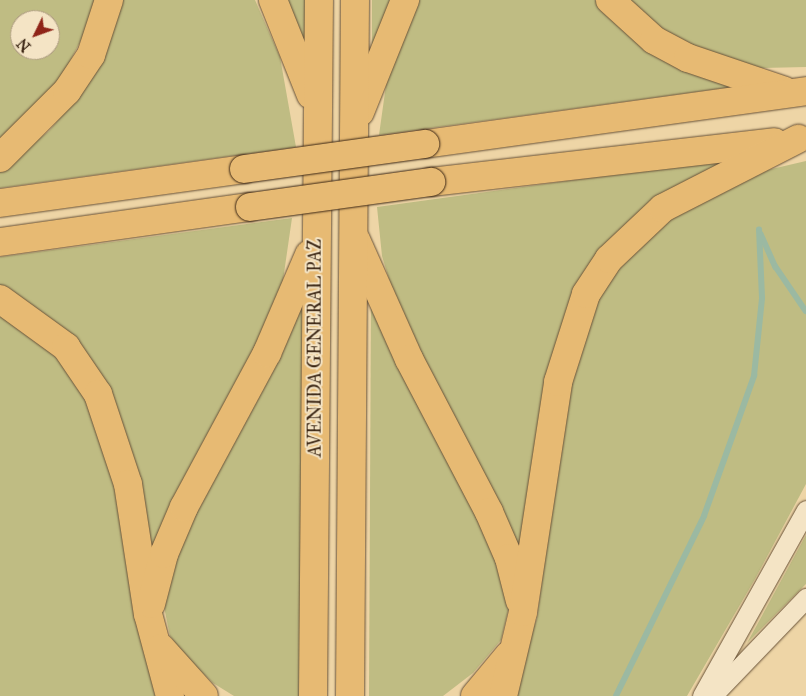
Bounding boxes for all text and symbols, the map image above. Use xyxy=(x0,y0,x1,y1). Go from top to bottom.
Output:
north arrow xyxy=(10,10,60,60)
text: N xyxy=(14,35,35,55)
street label: AVENIDA GENERAL PAZ xyxy=(304,239,326,457)

